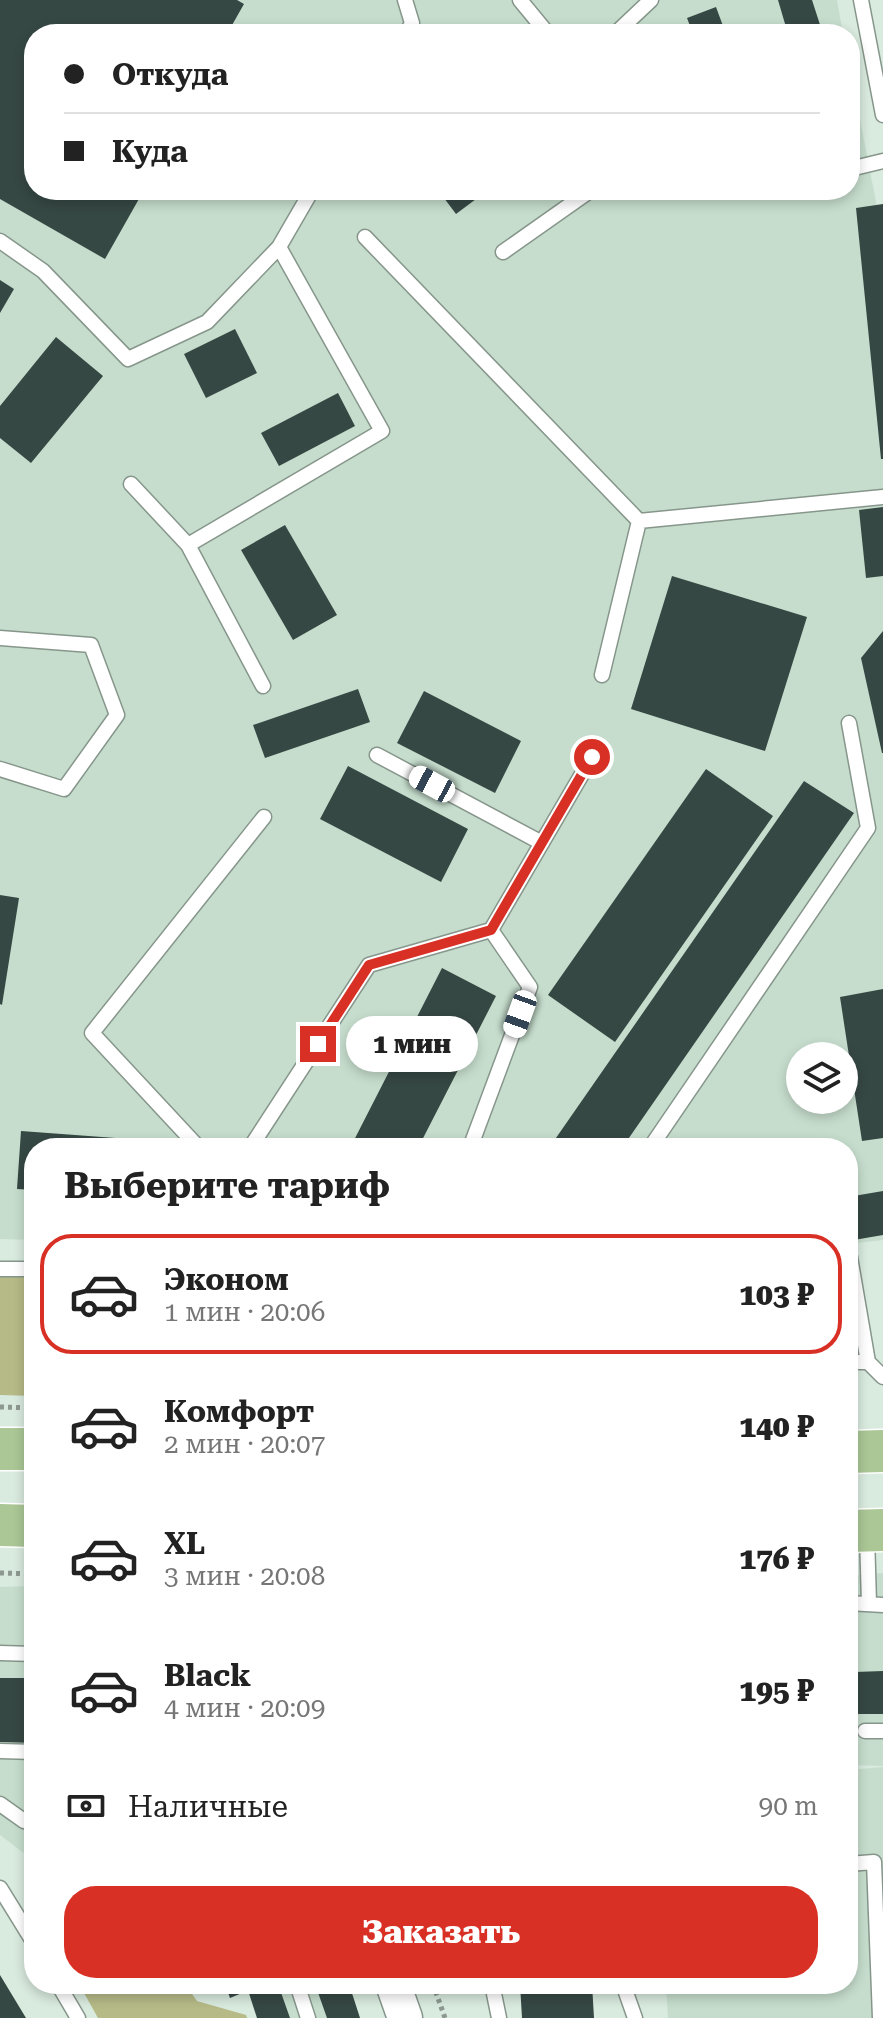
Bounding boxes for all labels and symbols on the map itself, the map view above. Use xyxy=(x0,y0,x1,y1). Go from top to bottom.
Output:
route start xyxy=(574,739,610,775)
car xyxy=(405,762,459,806)
car xyxy=(501,987,539,1041)
callout: 1 мин xyxy=(346,1016,478,1072)
route end xyxy=(300,1026,336,1062)

